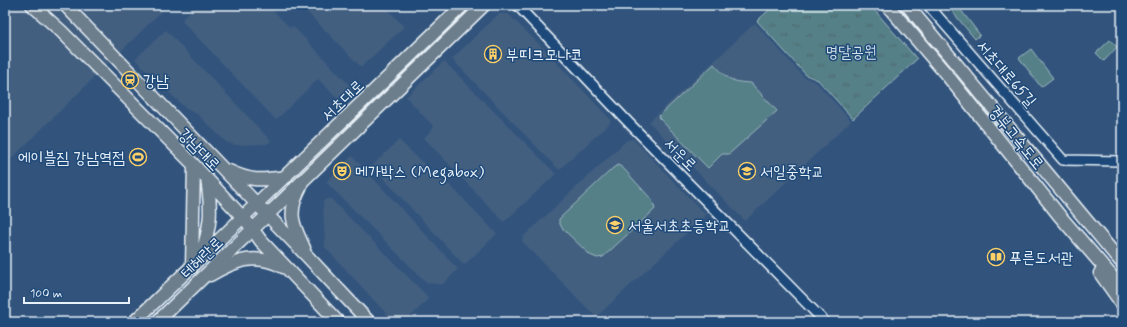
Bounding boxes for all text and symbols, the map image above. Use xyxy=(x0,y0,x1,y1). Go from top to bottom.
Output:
street label: 서초대로65길 xyxy=(971,36,1041,112)
park label: 명달공원 xyxy=(825,42,877,63)
building icon: 부띠크모나코 xyxy=(483,44,503,64)
place label: 부띠크모나코 xyxy=(506,45,583,66)
station icon: 강남 xyxy=(120,70,140,90)
place label: 강남 xyxy=(143,71,169,92)
street label: 서초대로 xyxy=(317,76,369,127)
street label: 경부고속도로 xyxy=(983,101,1048,175)
street label: 강남대로 xyxy=(173,124,224,176)
street label: 서운로 xyxy=(659,134,701,176)
sports icon: 에이블짐 강남역점 xyxy=(128,147,148,167)
place label: 에이블짐 강남역점 xyxy=(18,148,125,169)
theatre icon: 메가박스 (Megabox) xyxy=(332,161,352,181)
school or university icon: 서일중학교 xyxy=(737,161,757,181)
place label: 메가박스 (Megabox) xyxy=(355,162,484,184)
place label: 서일중학교 xyxy=(760,162,824,183)
school or university icon: 서울서초초등학교 xyxy=(605,215,625,235)
place label: 서울서초초등학교 xyxy=(628,216,731,237)
street label: 테헤란로 xyxy=(176,233,228,284)
library icon: 푸른도서관 xyxy=(986,247,1006,267)
place label: 푸른도서관 xyxy=(1009,248,1074,269)
scale bar xyxy=(24,279,129,305)
text: 100 m xyxy=(30,286,62,302)

